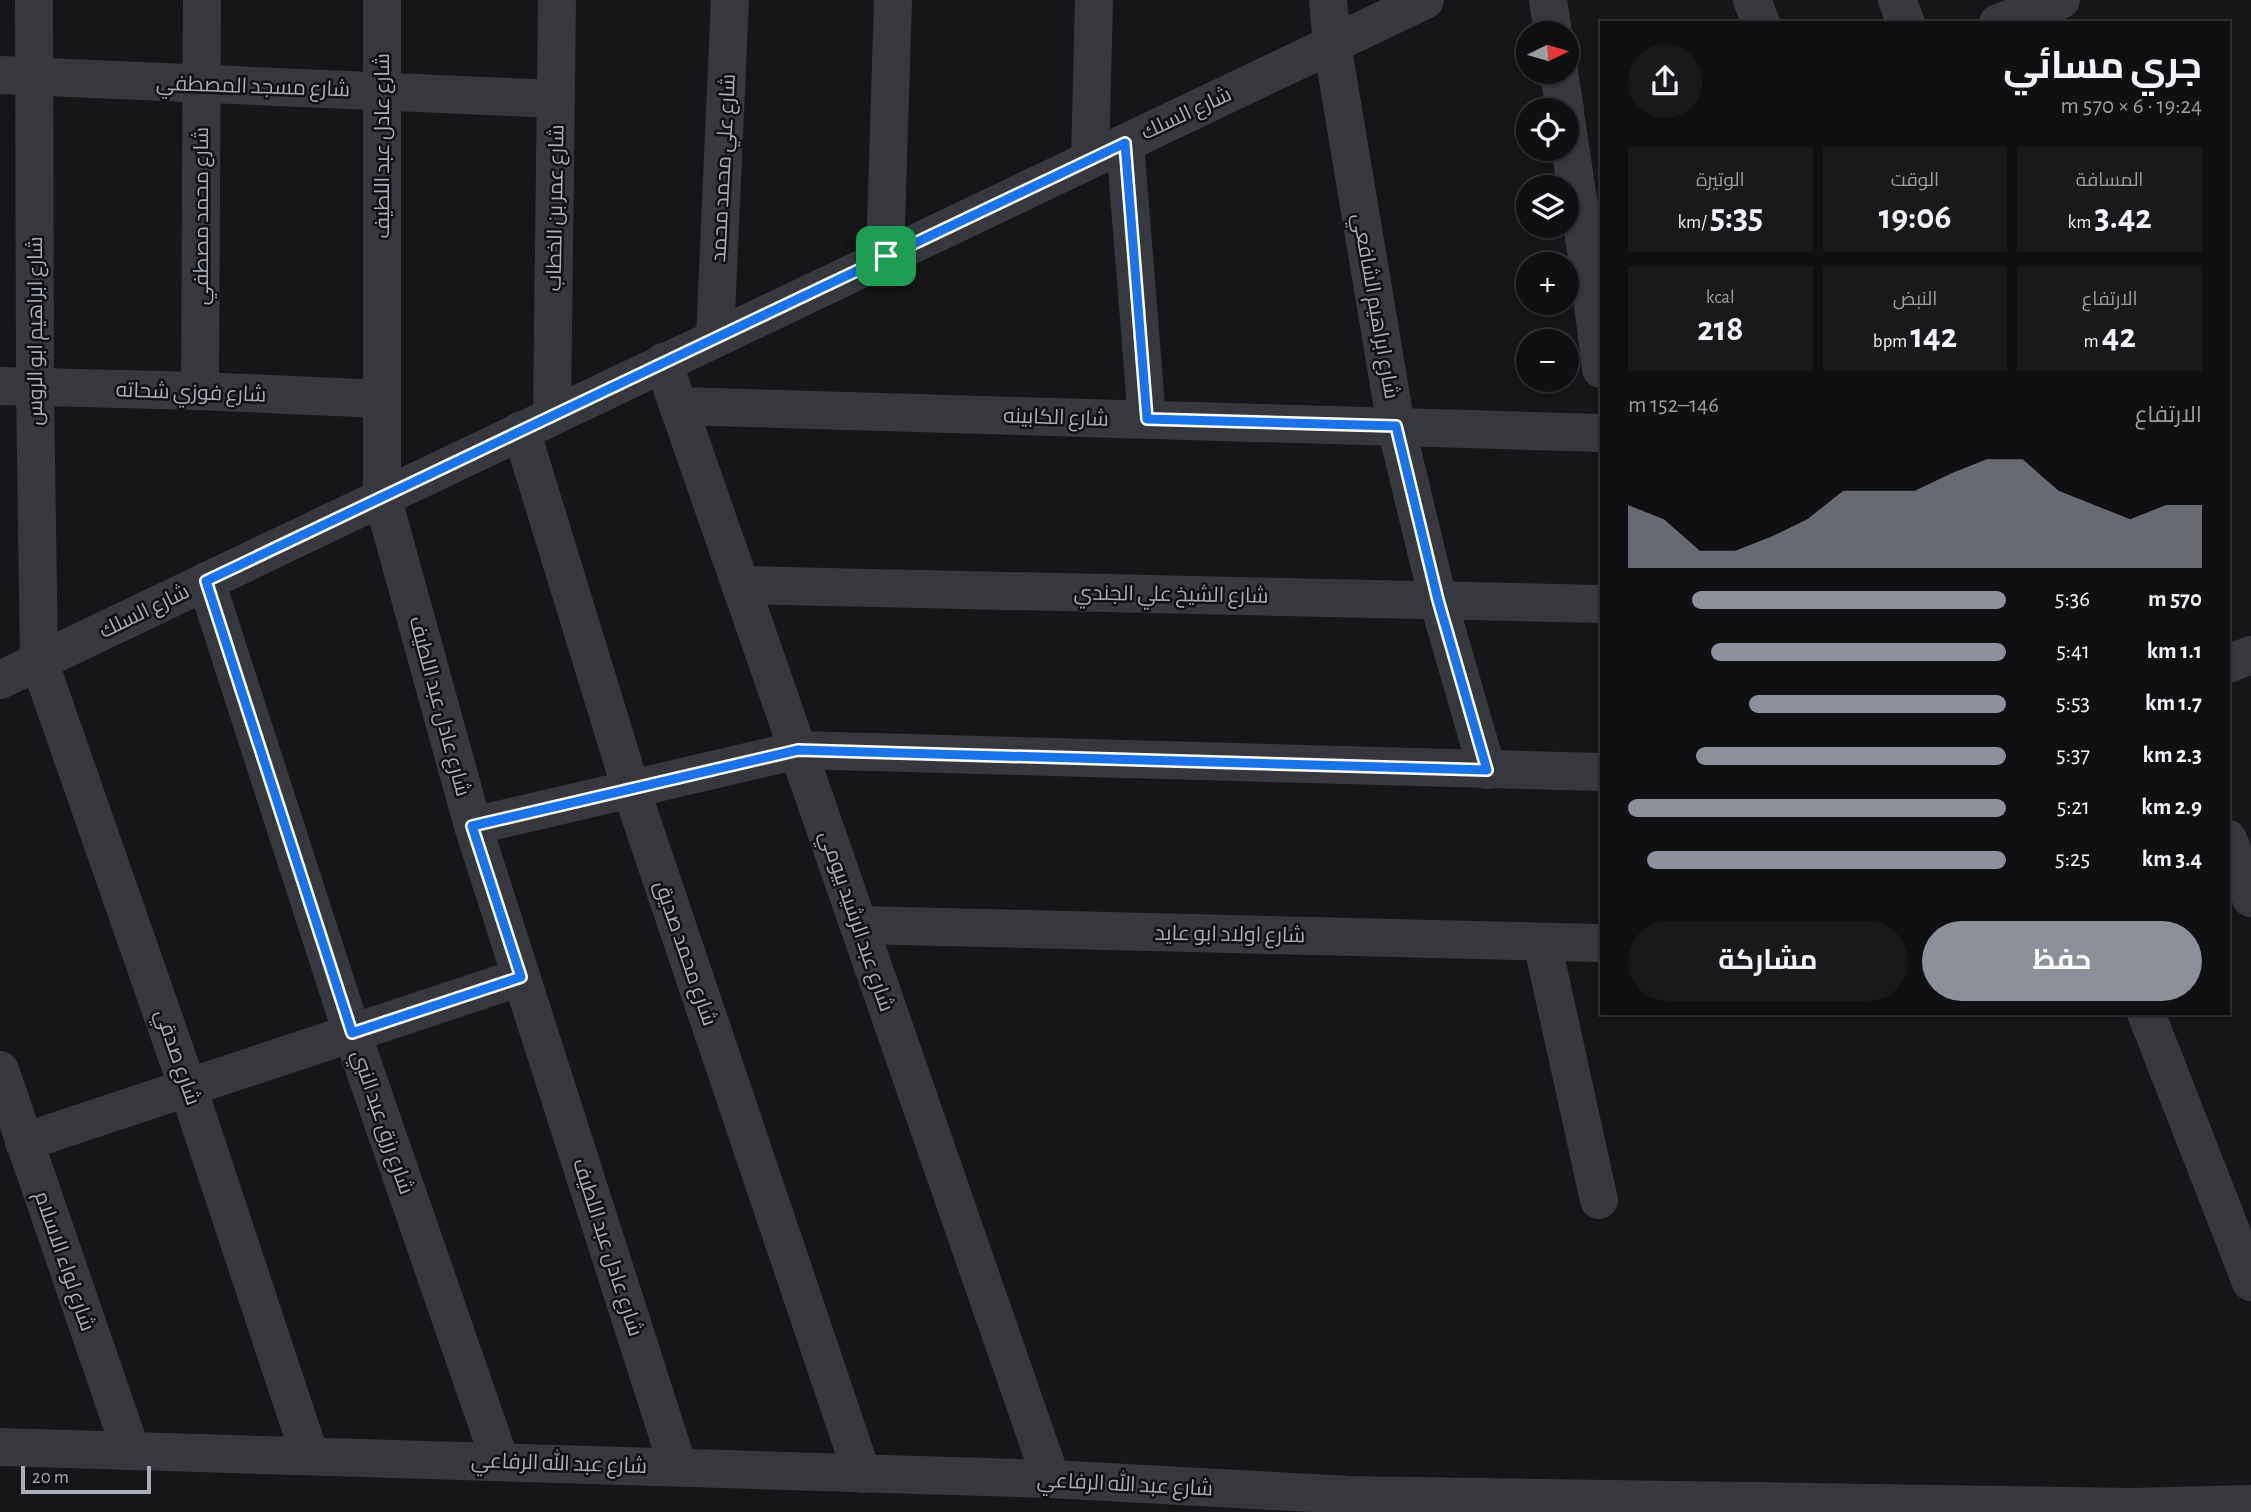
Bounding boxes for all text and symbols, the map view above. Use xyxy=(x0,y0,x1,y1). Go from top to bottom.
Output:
north arrow xyxy=(1516,21,1578,84)
map controls xyxy=(1516,21,1579,392)
button: share xyxy=(1628,44,1702,118)
text: جري مسائي xyxy=(2003,48,2202,86)
street label: شارع عادل عبد اللطيف xyxy=(372,53,396,239)
street label: شارع مسجد المصطفي xyxy=(155,73,350,105)
street label: شارع علي محمد محمد xyxy=(708,73,744,263)
street label: شارع السلك xyxy=(1138,83,1236,146)
text: 19:24 · 6 × 570 m xyxy=(2061,95,2202,118)
button: locate xyxy=(1516,98,1579,161)
street label: شارع عمر بن الخطاب xyxy=(544,124,570,292)
street label: شارع محمد مصطفي xyxy=(191,127,217,305)
text: الوتيرة xyxy=(1696,171,1745,190)
text: الوقت xyxy=(1891,171,1939,190)
text: المسافة xyxy=(2076,171,2143,190)
button: layers xyxy=(1516,175,1579,238)
text: 5:35 xyxy=(1710,200,1763,235)
text: 19:06 xyxy=(1879,200,1951,235)
text: 3.42 xyxy=(2095,200,2152,235)
street label: شارع ابراهيم الشافعي xyxy=(1344,212,1402,401)
text: /km xyxy=(1677,213,1710,232)
text: km xyxy=(2068,213,2095,232)
pin xyxy=(856,226,916,286)
street label: شارع ابراهيم ابو الروس xyxy=(25,237,49,426)
icon: arrive xyxy=(867,237,905,275)
button: + xyxy=(1516,252,1579,315)
text: kcal xyxy=(1706,288,1735,307)
text: النبض xyxy=(1893,290,1937,309)
text: الارتفاع xyxy=(2082,290,2138,309)
text: 218 xyxy=(1697,312,1744,347)
text: 142 xyxy=(1910,319,1957,354)
text: 42 xyxy=(2102,319,2136,354)
button: − xyxy=(1516,329,1579,392)
text: bpm xyxy=(1873,332,1910,351)
text: m xyxy=(2083,332,2102,351)
street label: شارع فوزي شحاته xyxy=(115,379,267,411)
text: 146–152 m xyxy=(1628,394,1719,417)
text: الارتفاع xyxy=(2135,404,2202,427)
street label: شارع الكابينه xyxy=(1003,405,1109,433)
street label: شارع السلك xyxy=(96,581,194,645)
street label: شارع الشيخ علي الجندي xyxy=(1073,582,1269,612)
text: 5:36 xyxy=(2055,588,2090,611)
text: 570 m xyxy=(2148,588,2202,611)
street label: شارع عادل عبد اللطيف xyxy=(402,614,474,799)
text: 5:41 xyxy=(2056,640,2090,663)
text: 1.1 km xyxy=(2147,640,2202,663)
text: 5:53 xyxy=(2056,692,2090,715)
text: 1.7 km xyxy=(2145,692,2202,715)
text: 5:37 xyxy=(2056,744,2090,767)
text: 2.3 km xyxy=(2143,744,2202,767)
text: 5:21 xyxy=(2057,796,2090,819)
text: 2.9 km xyxy=(2141,796,2202,819)
street label: شارع عبد الرشيد بيومي xyxy=(811,828,897,1016)
text: 5:25 xyxy=(2055,848,2090,871)
text: 3.4 km xyxy=(2142,848,2202,871)
street label: شارع محمد صديق xyxy=(648,878,720,1029)
button: مشاركة xyxy=(1628,921,1908,1001)
button: حفظ xyxy=(1922,921,2202,1001)
street label: شارع اولاد ابو عايد xyxy=(1154,923,1306,949)
street label: شارع صدقي xyxy=(147,1007,204,1109)
street label: شارع رزق عبد النبي xyxy=(343,1047,417,1199)
street label: شارع عادل عبد اللطيف xyxy=(566,1156,646,1340)
street label: شارع لواء الاسلام xyxy=(28,1189,98,1335)
street label: شارع عبد الله الرفاعي xyxy=(470,1446,648,1482)
scale bar xyxy=(21,1463,150,1495)
street label: شارع عبد الله الرفاعي xyxy=(1036,1465,1214,1505)
text: 20 m xyxy=(32,1468,69,1487)

